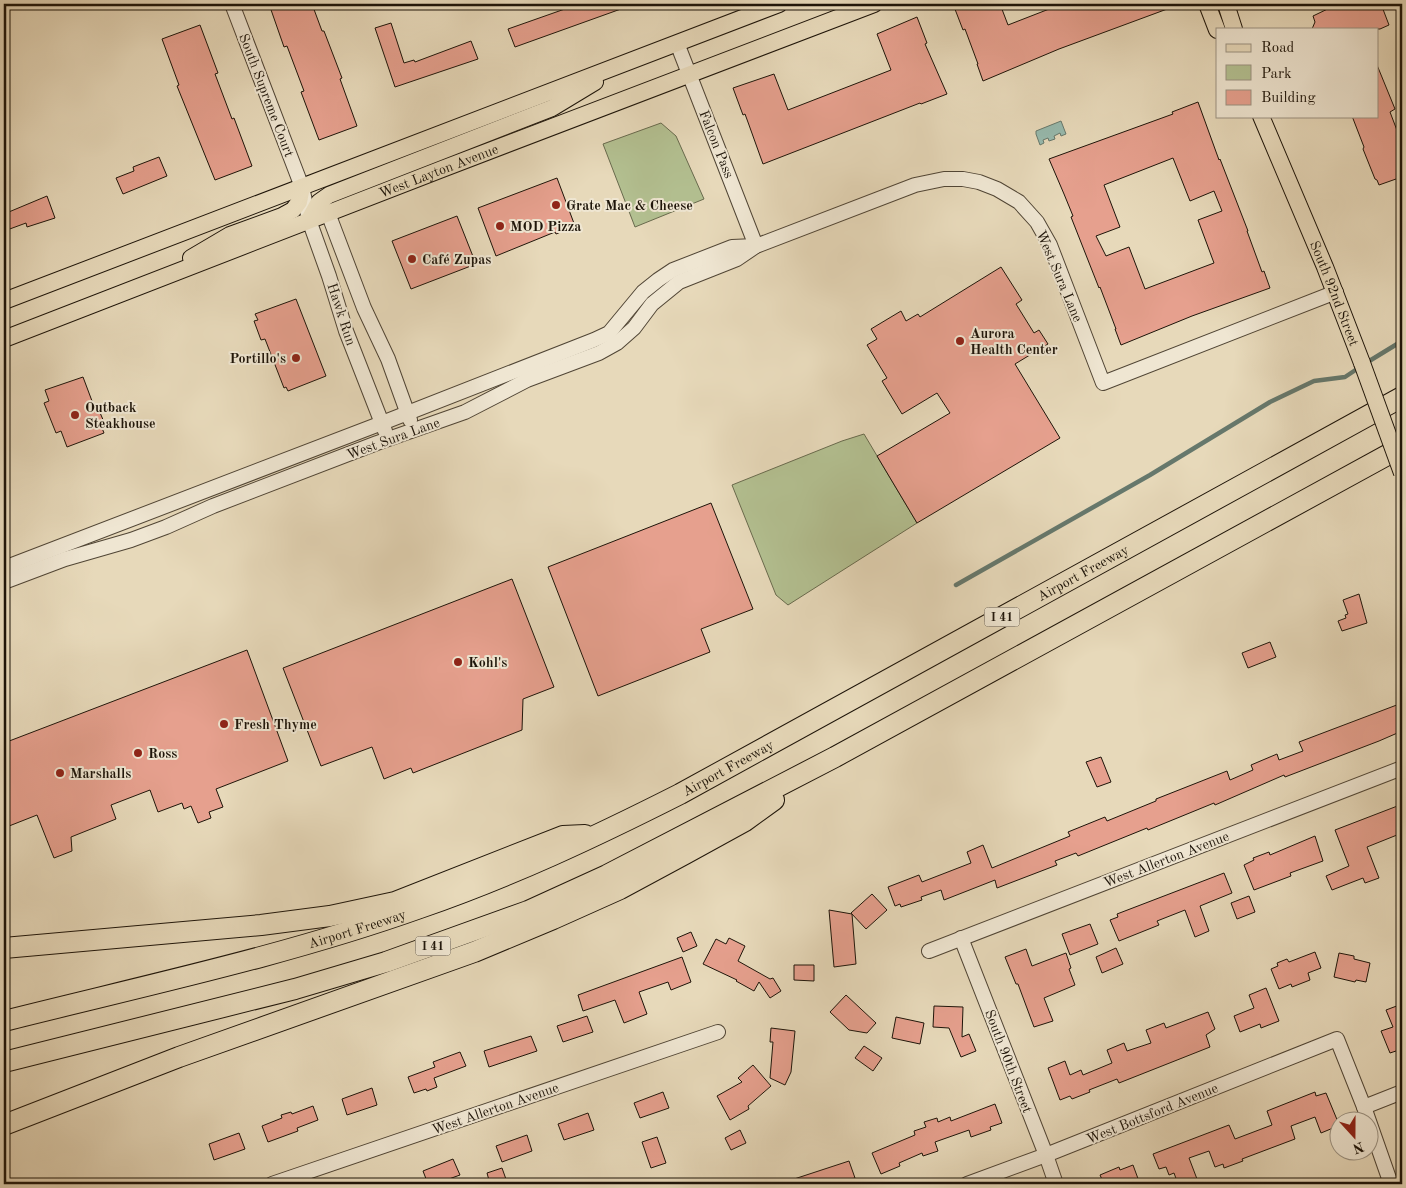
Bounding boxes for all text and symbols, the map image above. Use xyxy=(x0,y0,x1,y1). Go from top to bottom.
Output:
legend xyxy=(1216,28,1378,118)
street label: South Supreme Court xyxy=(236,32,296,159)
text: Road xyxy=(1261,41,1295,56)
text: Park xyxy=(1261,67,1292,82)
text: Building xyxy=(1261,91,1316,106)
street label: Falcon Pass xyxy=(696,108,736,180)
street label: West Layton Avenue xyxy=(377,142,500,201)
marker: Grate Mac & Cheese xyxy=(550,199,562,211)
place label: Grate Mac & Cheese xyxy=(566,199,693,213)
marker: MOD Pizza xyxy=(494,220,506,232)
place label: MOD Pizza xyxy=(510,220,581,234)
street label: West Sura Lane xyxy=(1033,229,1085,324)
street label: South 92nd Street xyxy=(1307,239,1361,348)
marker: Café Zupas xyxy=(406,253,418,265)
place label: Café Zupas xyxy=(422,253,491,267)
street label: Hawk Run xyxy=(324,281,358,348)
place label: Aurora Health Center xyxy=(970,327,1058,357)
marker: Aurora Health Center xyxy=(954,335,966,347)
place label: Portillo's xyxy=(229,352,286,366)
marker: Portillo's xyxy=(290,352,302,364)
place label: Outback Steakhouse xyxy=(85,401,156,431)
marker: Outback Steakhouse xyxy=(69,409,81,421)
street label: West Sura Lane xyxy=(345,416,442,462)
street label: Airport Freeway xyxy=(1035,543,1132,604)
road number: I 41 xyxy=(984,608,1020,626)
marker: Kohl's xyxy=(452,656,464,668)
place label: Kohl's xyxy=(468,656,507,670)
marker: Fresh Thyme xyxy=(218,718,230,730)
place label: Fresh Thyme xyxy=(234,718,317,732)
street label: Airport Freeway xyxy=(680,738,777,799)
marker: Ross xyxy=(132,747,144,759)
place label: Ross xyxy=(148,747,177,761)
marker: Marshalls xyxy=(54,767,66,779)
place label: Marshalls xyxy=(70,767,131,781)
street label: West Allerton Avenue xyxy=(1102,830,1231,890)
street label: Airport Freeway xyxy=(307,907,409,951)
road number: I 41 xyxy=(416,936,450,956)
street label: South 90th Street xyxy=(982,1008,1034,1115)
street label: West Allerton Avenue xyxy=(430,1081,561,1137)
street label: West Bottsford Avenue xyxy=(1085,1081,1220,1147)
north arrow xyxy=(1328,1110,1378,1160)
text: N xyxy=(1351,1139,1366,1156)

